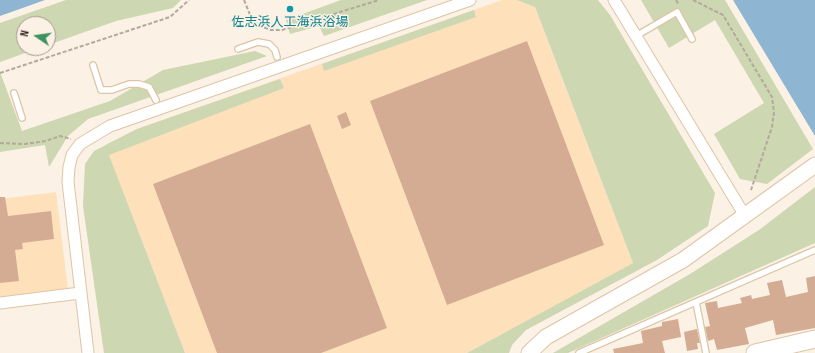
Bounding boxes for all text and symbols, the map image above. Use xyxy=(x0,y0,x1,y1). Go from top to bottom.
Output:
marker: 佐志浜人工海浜浴場 xyxy=(285,4,295,14)
place label: 佐志浜人工海浜浴場 xyxy=(232,15,348,31)
north arrow xyxy=(16,16,56,56)
text: N xyxy=(18,29,32,38)

